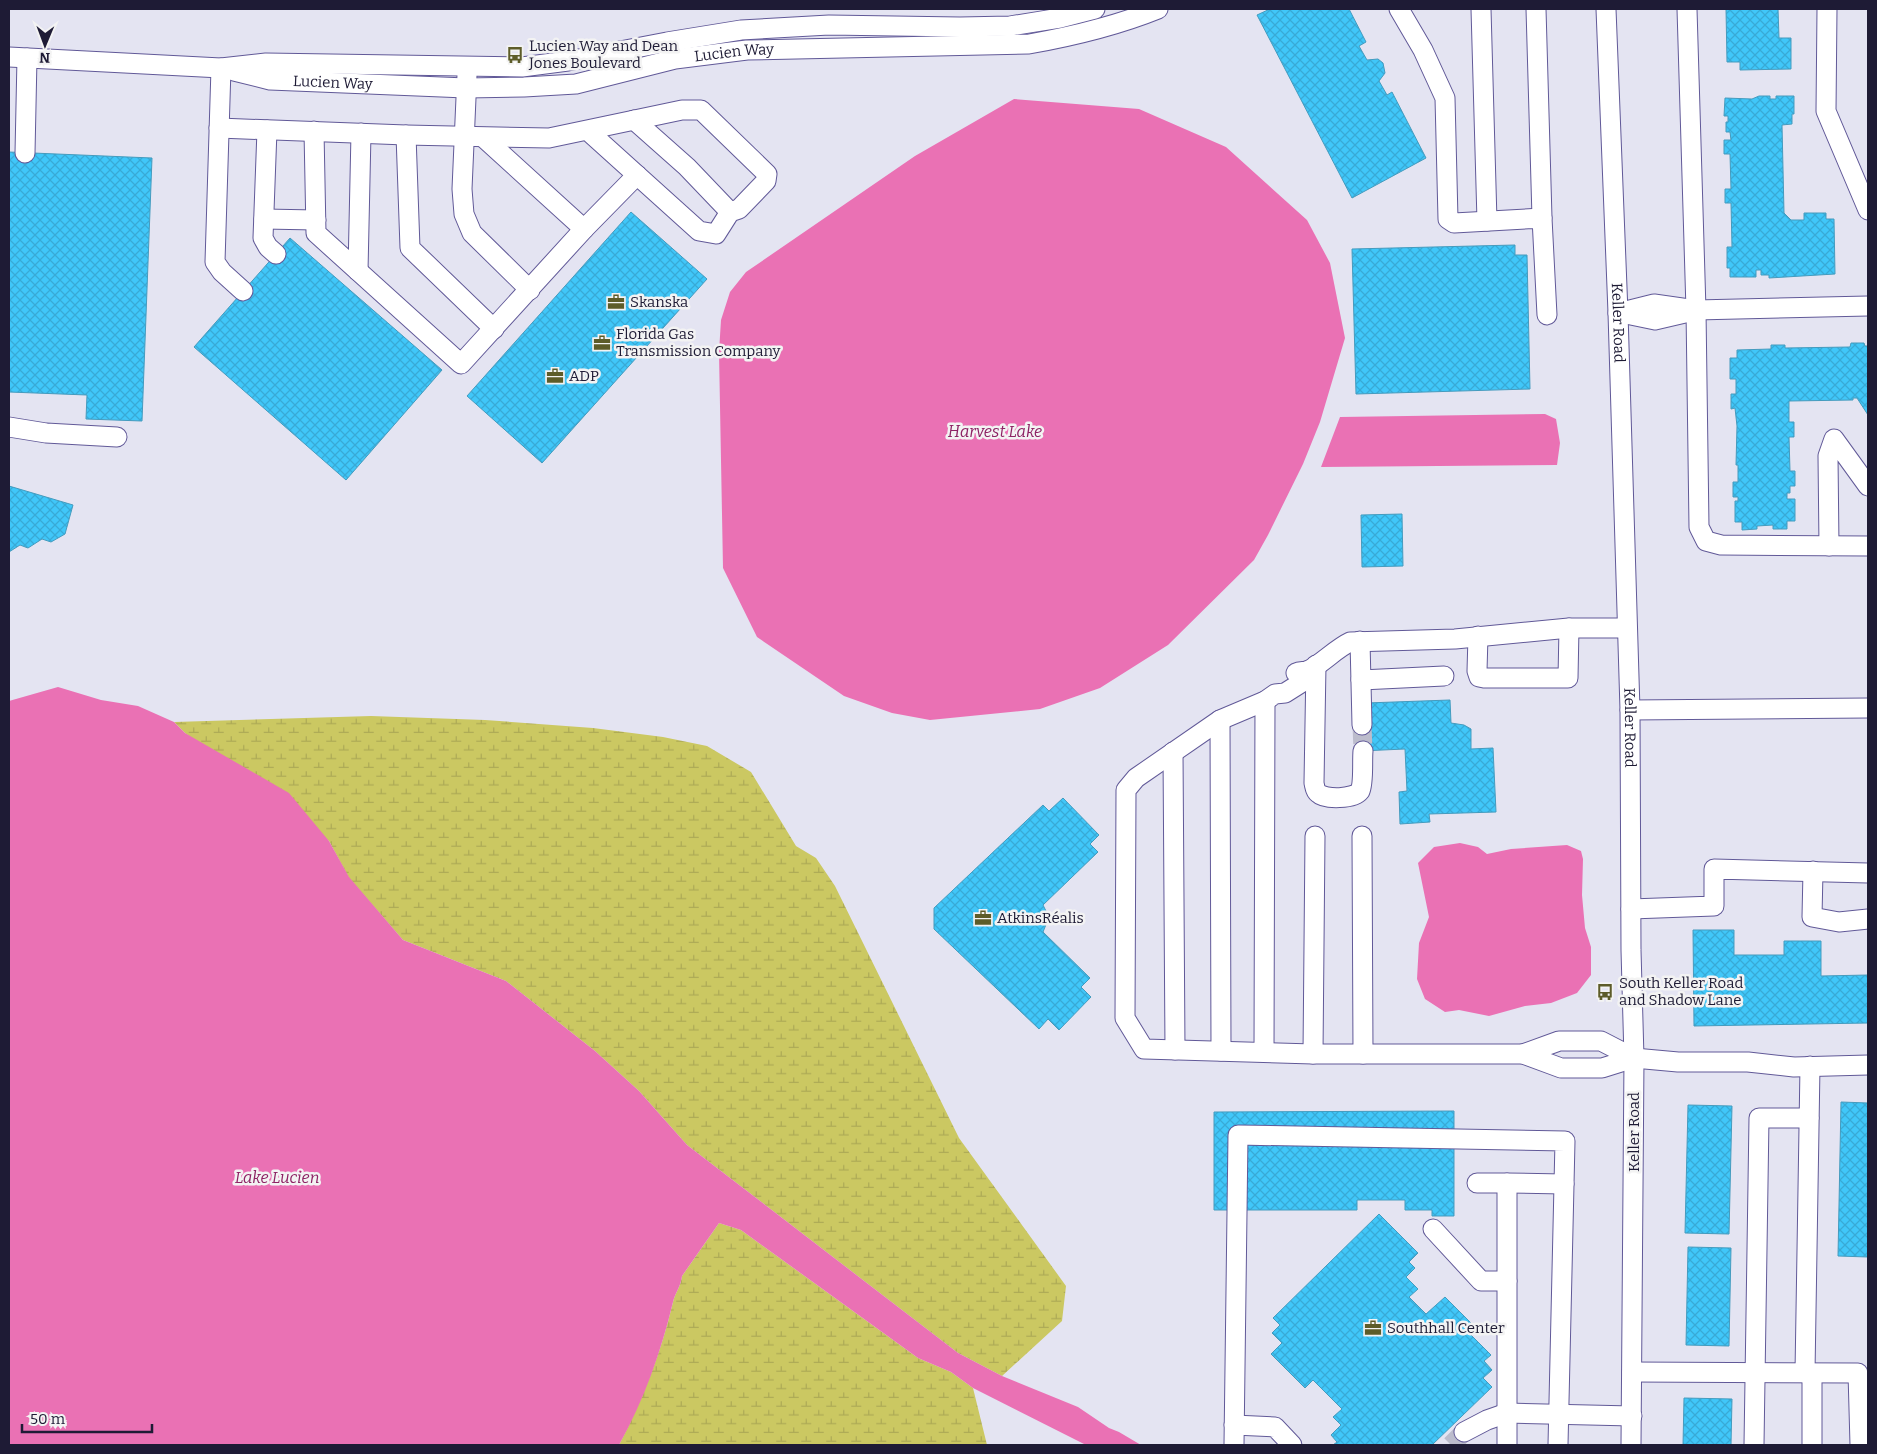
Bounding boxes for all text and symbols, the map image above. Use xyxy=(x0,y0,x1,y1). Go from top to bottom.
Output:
north arrow xyxy=(20,20,70,70)
place label: Lucien Way and Dean Jones Boulevard xyxy=(528,37,678,72)
street label: Lucien Way xyxy=(693,40,774,66)
bus stop icon: Lucien Way and Dean Jones Boulevard xyxy=(505,45,525,65)
text: N xyxy=(39,49,50,66)
street label: Lucien Way xyxy=(293,72,373,93)
street label: Keller Road xyxy=(1608,282,1629,363)
office icon: Skanska xyxy=(606,292,626,312)
place label: Skanska xyxy=(630,293,688,311)
place label: Florida Gas Transmission Company xyxy=(616,325,781,360)
office icon: Florida Gas Transmission Company xyxy=(592,333,612,353)
office icon: ADP xyxy=(545,366,565,386)
place label: ADP xyxy=(569,367,599,385)
water label: Harvest Lake xyxy=(948,422,1042,441)
street label: Keller Road xyxy=(1620,687,1639,768)
office icon: AtkinsRéalis xyxy=(973,908,993,928)
place label: AtkinsRéalis xyxy=(997,909,1084,927)
place label: South Keller Road and Shadow Lane xyxy=(1619,974,1743,1009)
bus stop icon: South Keller Road and Shadow Lane xyxy=(1595,982,1615,1002)
street label: Keller Road xyxy=(1625,1092,1643,1172)
water label: Lake Lucien xyxy=(235,1168,319,1187)
office icon: Southhall Center xyxy=(1363,1318,1383,1338)
place label: Southhall Center xyxy=(1387,1319,1505,1337)
scale bar xyxy=(22,1402,152,1434)
text: 50 m xyxy=(30,1410,66,1428)

